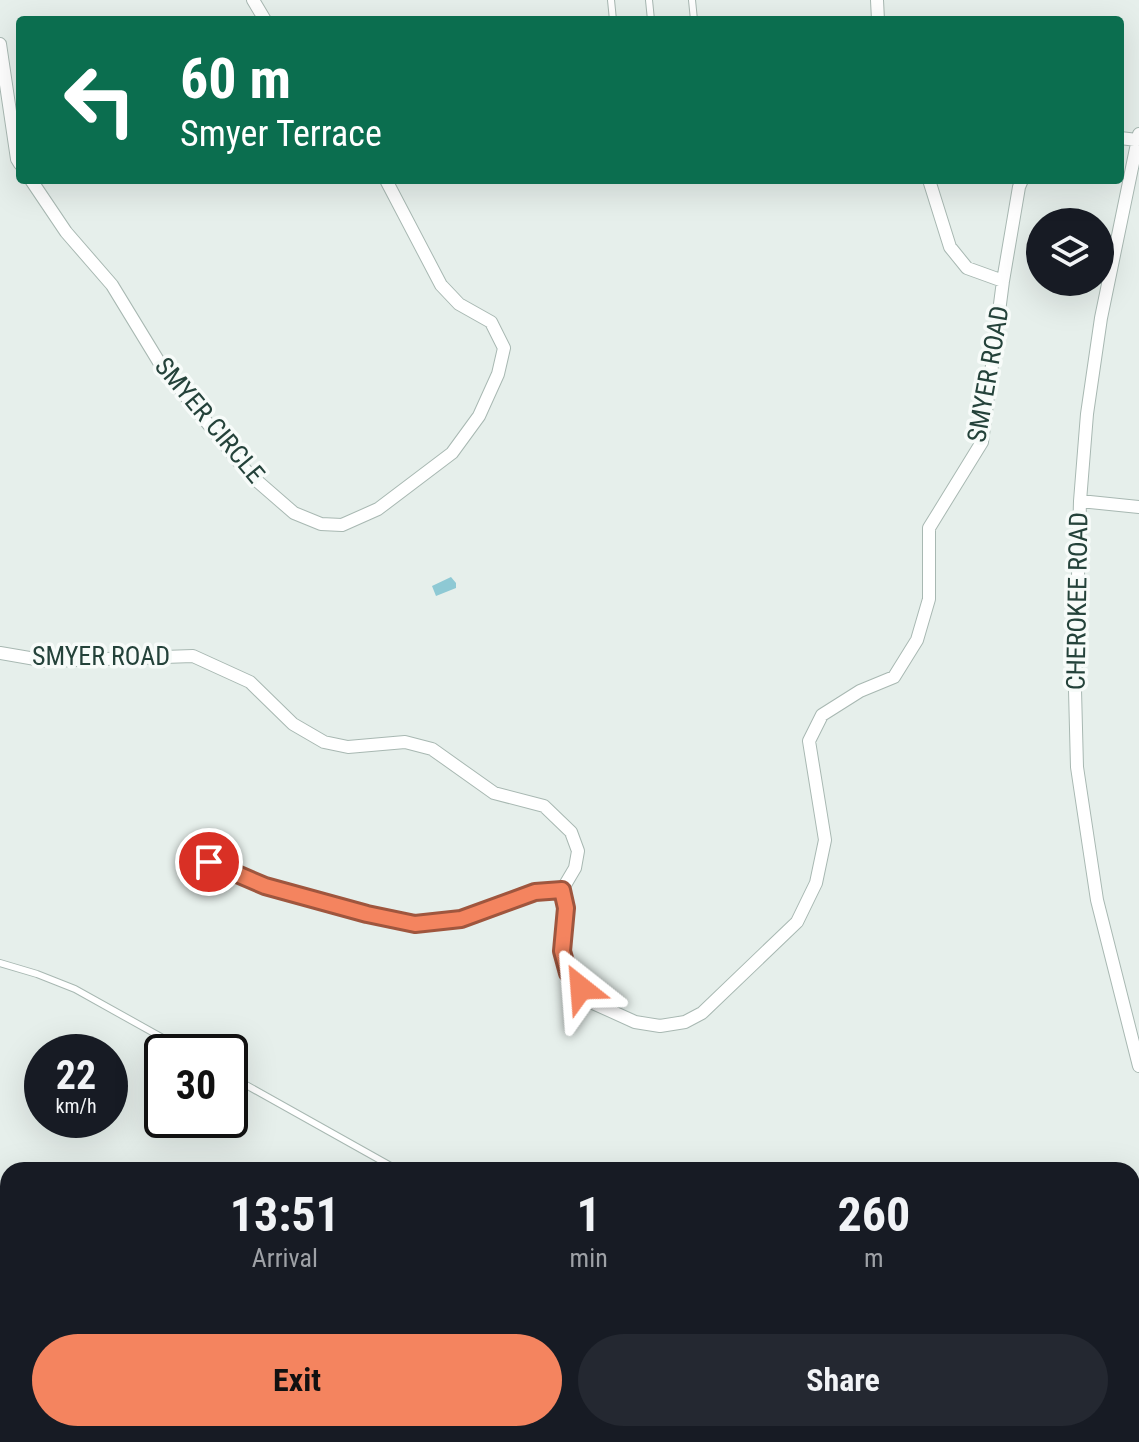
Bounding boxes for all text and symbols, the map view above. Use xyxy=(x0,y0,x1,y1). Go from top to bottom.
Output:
text: 60 m xyxy=(180,46,291,112)
icon: left xyxy=(48,48,152,152)
text: Smyer Terrace xyxy=(180,113,382,155)
map controls xyxy=(1026,208,1114,296)
button: layers xyxy=(1026,208,1114,296)
street label: SMYER ROAD xyxy=(961,303,1015,445)
street label: SMYER CIRCLE xyxy=(149,351,271,489)
street label: CHEROKEE ROAD xyxy=(1060,512,1094,690)
street label: SMYER ROAD xyxy=(32,641,170,671)
pin xyxy=(175,828,243,896)
icon: arrive xyxy=(187,840,231,884)
position arrow xyxy=(539,946,623,1030)
speed limit sign: 30 xyxy=(144,1034,248,1138)
text: 22 xyxy=(56,1052,96,1099)
text: km/h xyxy=(55,1094,97,1118)
text: 13:51 xyxy=(230,1186,340,1243)
text: 1 xyxy=(577,1186,601,1243)
text: 260 xyxy=(837,1186,910,1243)
text: Arrival xyxy=(252,1243,318,1273)
text: min xyxy=(570,1243,608,1273)
text: m xyxy=(864,1243,884,1273)
button: Exit xyxy=(32,1334,562,1426)
button: Share xyxy=(578,1334,1108,1426)

